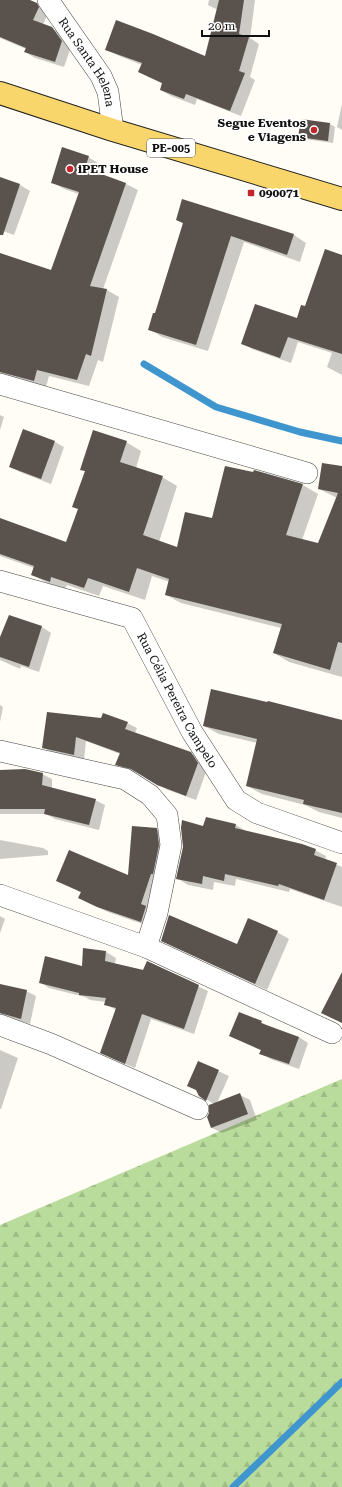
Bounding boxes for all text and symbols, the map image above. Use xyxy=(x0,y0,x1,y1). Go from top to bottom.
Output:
scale bar xyxy=(202,12,269,38)
street label: Rua Santa Helena xyxy=(55,15,117,108)
text: 20 m xyxy=(208,19,235,33)
place label: Segue Eventos e Viagens xyxy=(217,116,306,144)
marker: Segue Eventos e Viagens xyxy=(309,125,319,135)
road number: PE-005 xyxy=(147,139,195,157)
place label: iPET House xyxy=(78,162,148,176)
marker: iPET House xyxy=(65,164,75,174)
place label: 090071 xyxy=(259,186,300,200)
marker: 090071 xyxy=(246,188,256,198)
street label: Rua Célia Pereira Campelo xyxy=(134,630,220,771)

